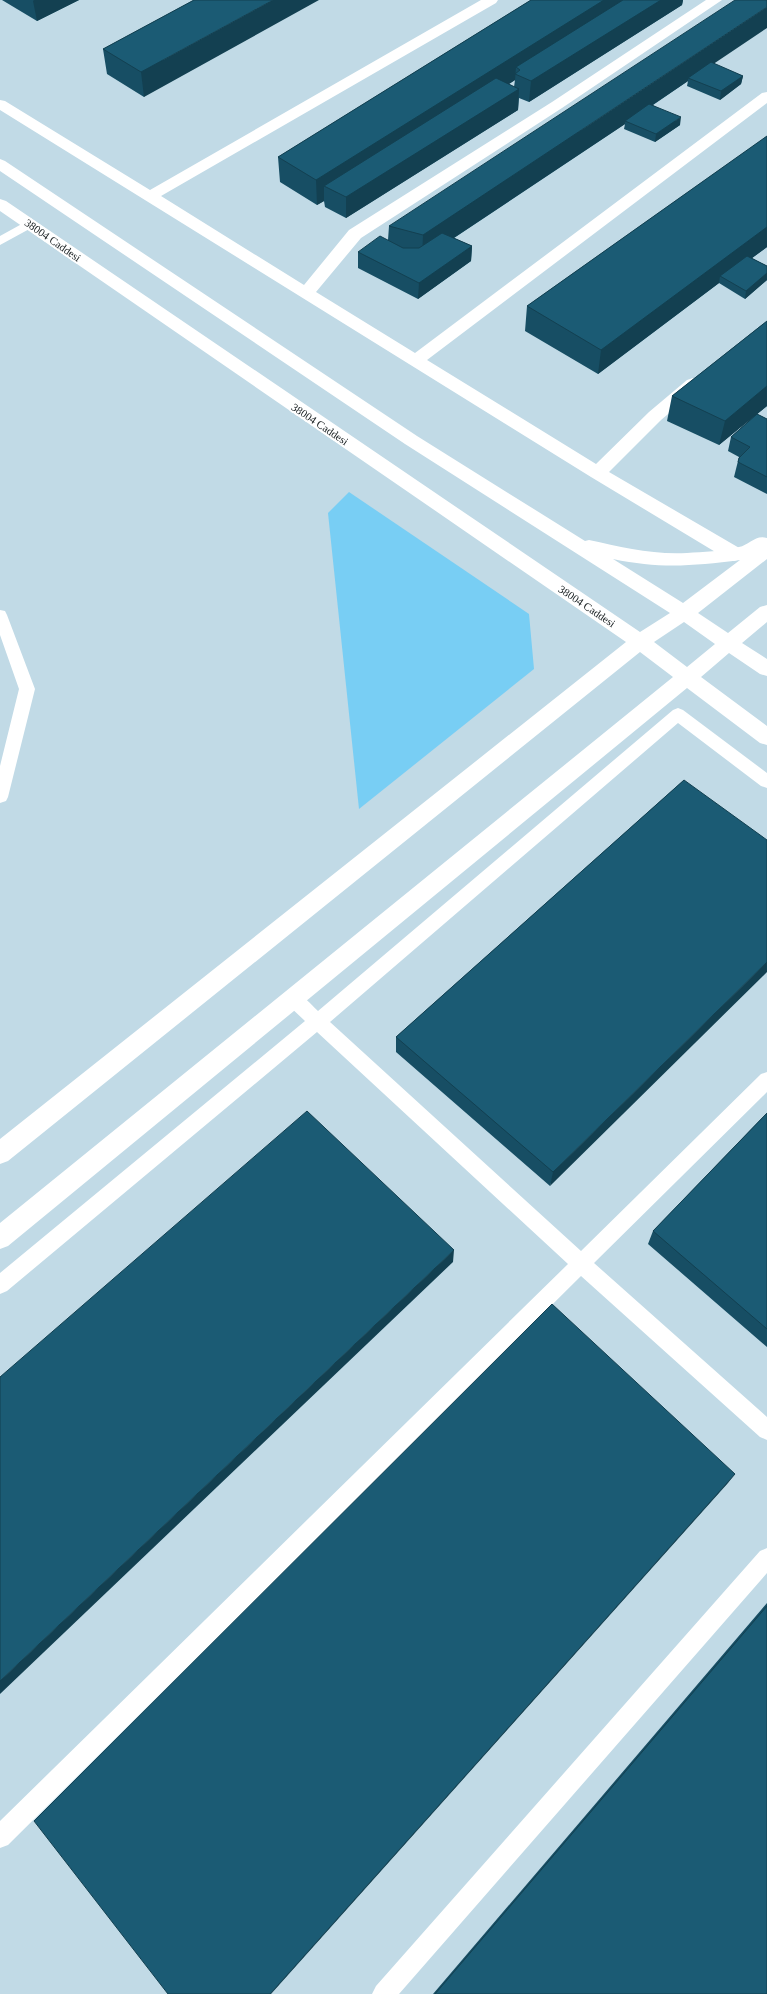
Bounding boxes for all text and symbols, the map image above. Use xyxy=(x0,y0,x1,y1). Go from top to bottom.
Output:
street label: 38004 Caddesi xyxy=(23,216,83,264)
street label: 38004 Caddesi xyxy=(289,401,351,447)
street label: 38004 Caddesi xyxy=(556,583,618,629)

